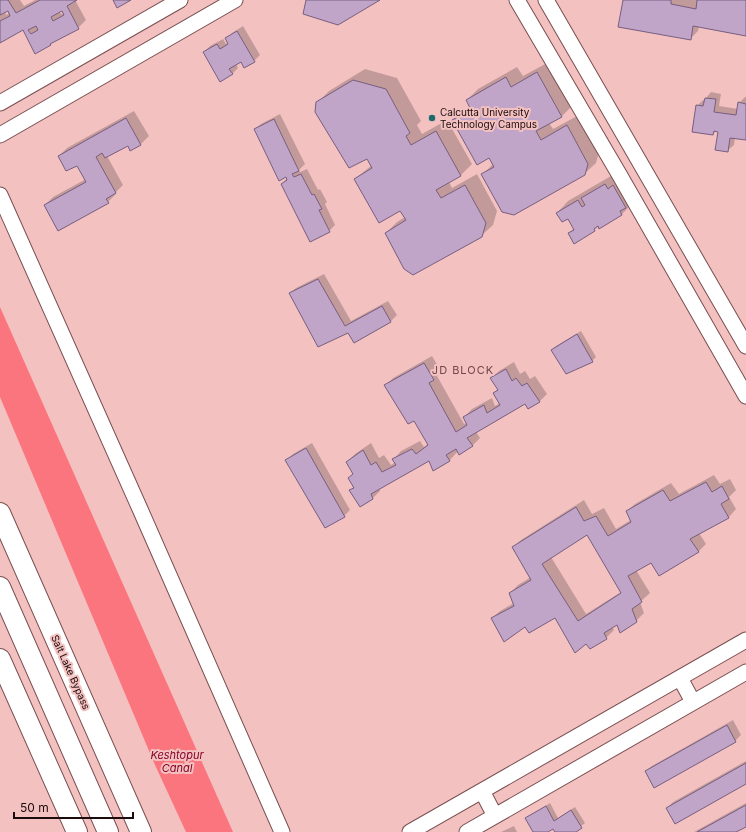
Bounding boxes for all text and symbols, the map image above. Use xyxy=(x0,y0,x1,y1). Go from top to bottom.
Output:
place label: Calcutta University Technology Campus xyxy=(440,106,537,130)
marker: Calcutta University Technology Campus xyxy=(427,113,437,123)
district label: JD BLOCK xyxy=(432,363,494,377)
street label: Salt Lake Bypass xyxy=(49,633,93,711)
water label: Keshtopur Canal xyxy=(150,748,204,775)
scale bar xyxy=(14,794,133,820)
text: 50 m xyxy=(20,800,49,815)

